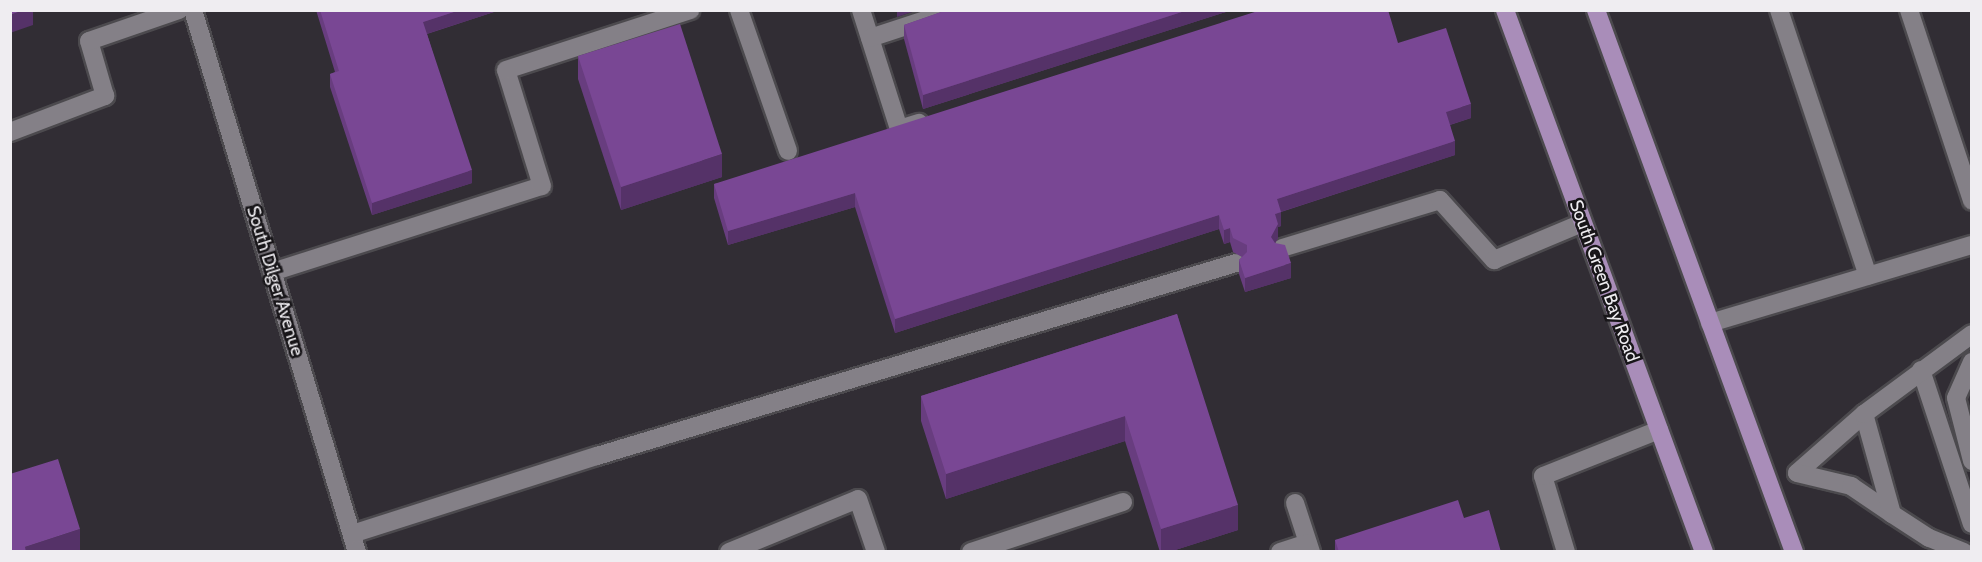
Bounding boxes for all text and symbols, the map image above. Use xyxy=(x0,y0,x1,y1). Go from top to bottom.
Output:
street label: South Green Bay Road xyxy=(1565,197,1643,365)
street label: South Dilger Avenue xyxy=(242,203,308,359)

